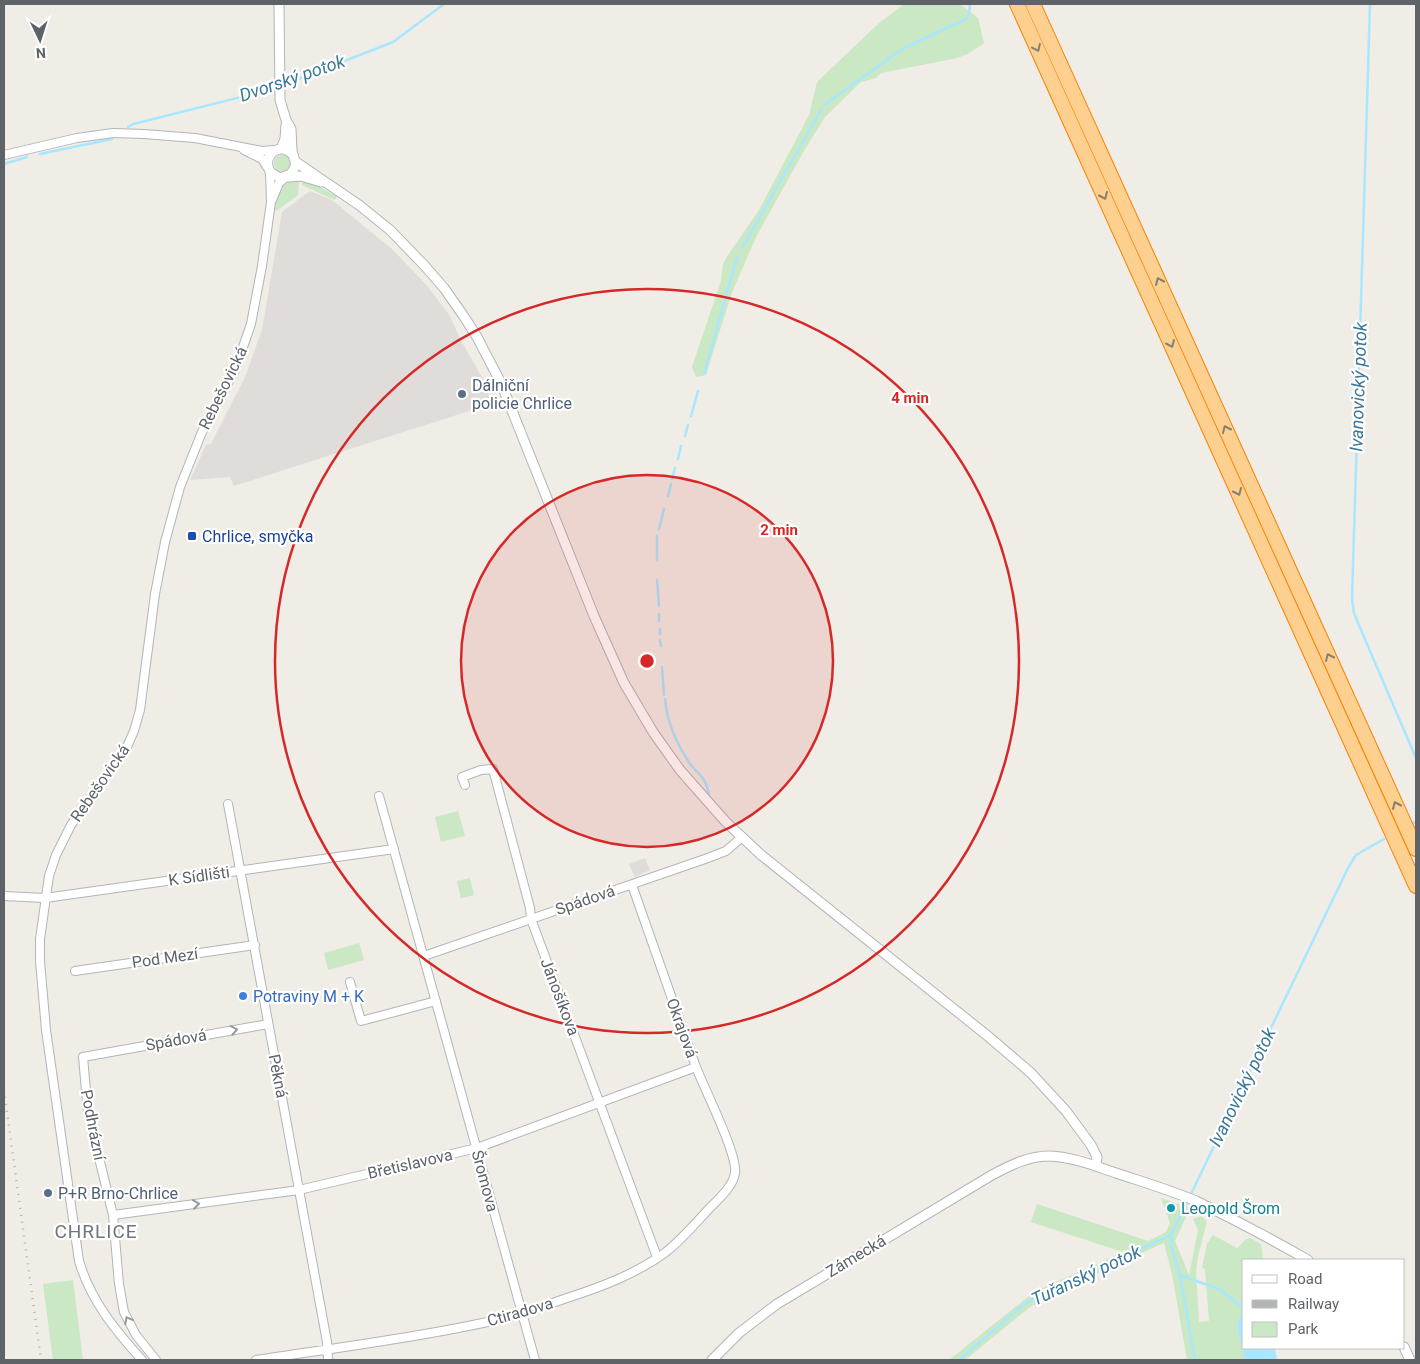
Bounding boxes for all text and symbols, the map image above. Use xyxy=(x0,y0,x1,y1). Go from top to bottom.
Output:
north arrow xyxy=(15,15,65,65)
one-way arrow xyxy=(1031,43,1041,52)
text: N xyxy=(35,45,46,61)
water label: Dvorský potok xyxy=(236,50,349,106)
one-way arrow xyxy=(1098,191,1109,200)
one-way arrow xyxy=(1154,277,1165,286)
water label: Ivanovický potok xyxy=(1345,321,1371,452)
one-way arrow xyxy=(1165,339,1176,348)
street label: Rebešovická xyxy=(195,343,251,433)
place label: Dálniční policie Chrlice xyxy=(472,376,572,413)
marker: Dálniční policie Chrlice xyxy=(456,388,468,400)
text: 4 min xyxy=(891,389,929,407)
one-way arrow xyxy=(1221,425,1232,434)
one-way arrow xyxy=(1232,487,1242,496)
text: 2 min xyxy=(760,521,798,539)
place label: Chrlice, smyčka xyxy=(202,527,313,546)
marker: Chrlice, smyčka xyxy=(186,530,198,542)
centre of rings xyxy=(638,652,656,670)
one-way arrow xyxy=(1324,653,1335,662)
street label: Rebešovická xyxy=(66,741,134,825)
one-way arrow xyxy=(1392,801,1402,810)
street label: K Sídlišti xyxy=(167,862,231,890)
street label: Spádová xyxy=(553,881,617,919)
street label: Pod Mezí xyxy=(131,944,200,972)
street label: Jánošíkova xyxy=(537,956,583,1038)
place label: Potraviny M + K xyxy=(253,987,365,1006)
marker: Potraviny M + K xyxy=(237,990,249,1002)
street label: Okrajová xyxy=(662,996,702,1060)
water label: Ivanovický potok xyxy=(1204,1023,1280,1150)
street label: Spádová xyxy=(144,1025,208,1055)
one-way arrow xyxy=(230,1025,239,1035)
street label: Pěkná xyxy=(264,1053,292,1099)
street label: Podhrázní xyxy=(77,1088,109,1163)
street label: Břetislavova xyxy=(366,1145,454,1183)
street label: Šromova xyxy=(468,1148,503,1214)
place label: P+R Brno-Chrlice xyxy=(58,1184,178,1203)
marker: P+R Brno-Chrlice xyxy=(42,1187,54,1199)
place label: Leopold Šrom xyxy=(1181,1198,1280,1218)
one-way arrow xyxy=(191,1199,200,1209)
marker: Leopold Šrom xyxy=(1165,1202,1177,1214)
district label: CHRLICE xyxy=(54,1220,138,1243)
street label: Zámecká xyxy=(823,1231,889,1281)
water label: Tuřanský potok xyxy=(1028,1240,1145,1310)
legend xyxy=(1242,1259,1405,1349)
text: Road xyxy=(1288,1270,1322,1288)
street label: Ctiradova xyxy=(485,1294,555,1330)
text: Railway xyxy=(1288,1295,1339,1313)
one-way arrow xyxy=(124,1317,134,1326)
text: Park xyxy=(1288,1320,1319,1338)

